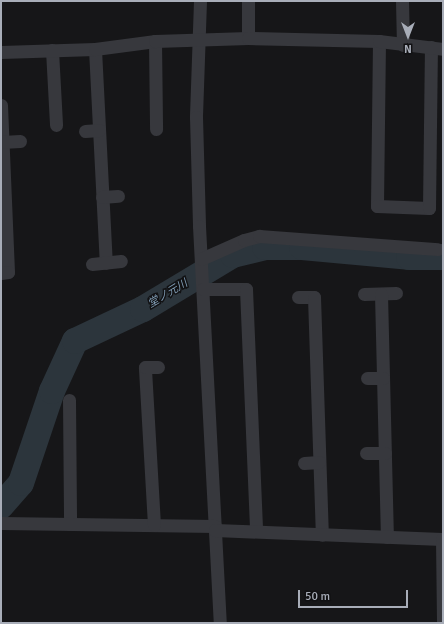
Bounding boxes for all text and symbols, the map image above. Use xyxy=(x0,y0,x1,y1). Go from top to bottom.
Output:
north arrow xyxy=(388,16,428,56)
text: N xyxy=(404,42,412,55)
water label: 堂ノ元川 xyxy=(146,277,190,311)
scale bar xyxy=(300,582,410,608)
text: 50 m xyxy=(305,589,330,604)

